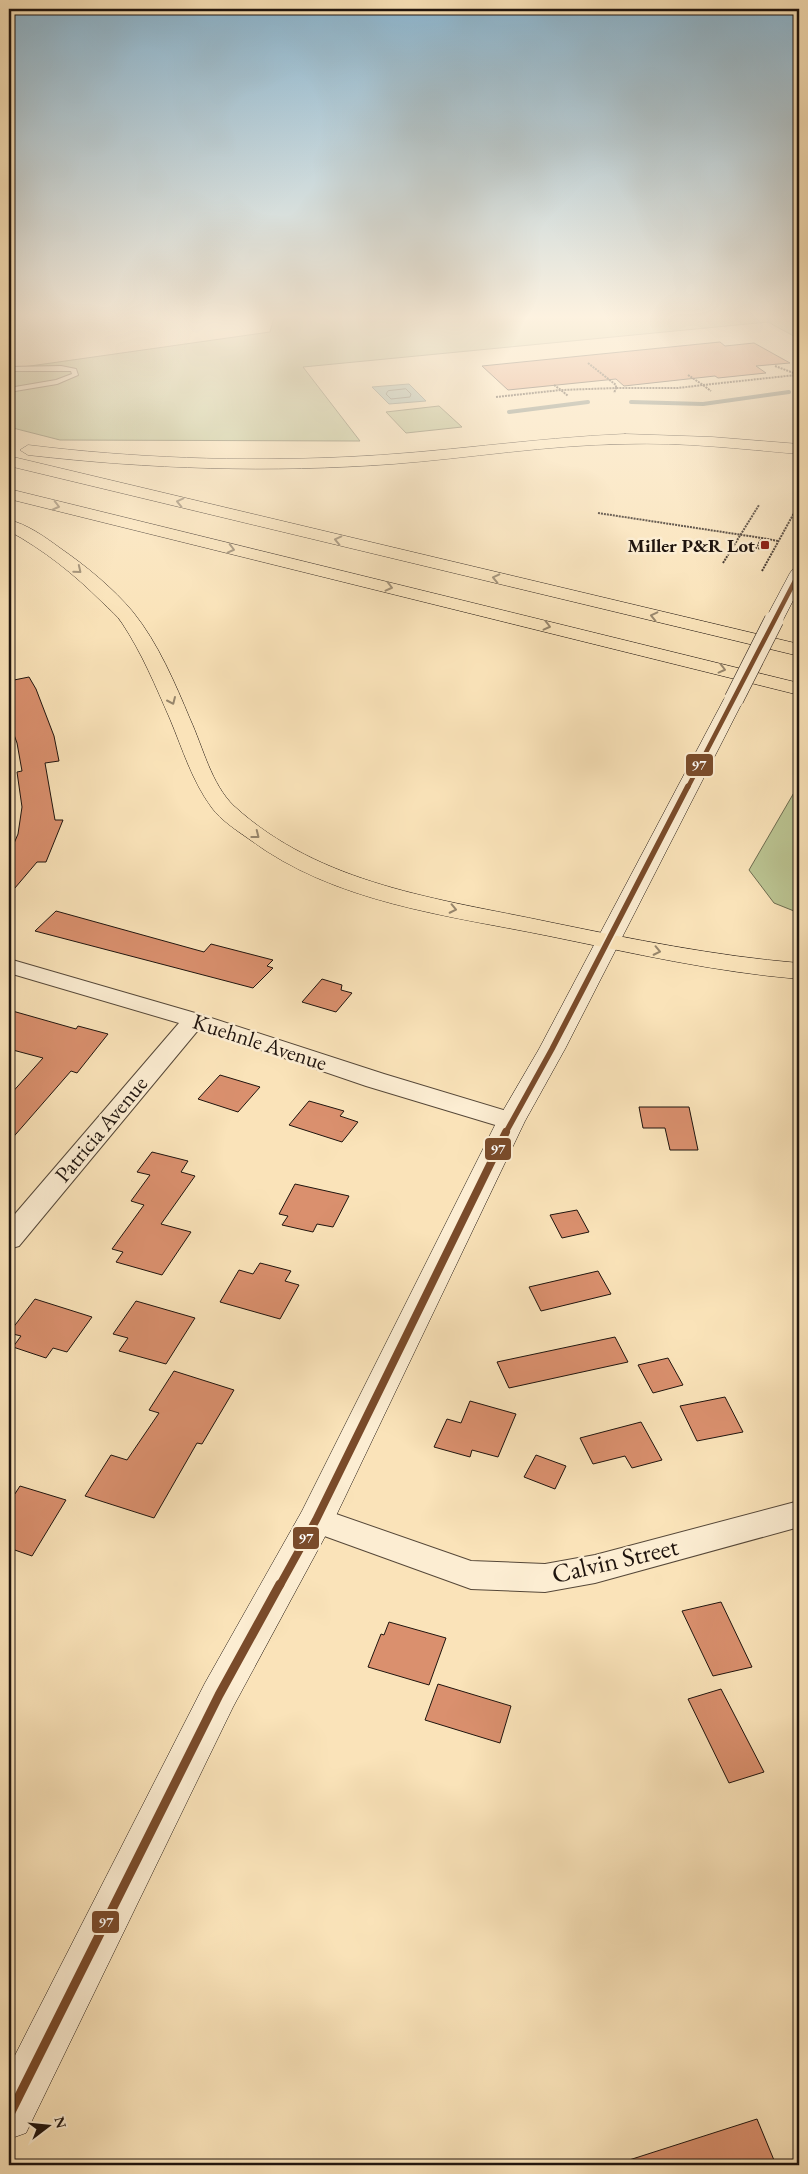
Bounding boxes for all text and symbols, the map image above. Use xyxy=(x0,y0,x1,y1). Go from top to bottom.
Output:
one-way arrow xyxy=(175,497,184,508)
one-way arrow xyxy=(52,500,61,511)
place label: Miller P&R Lot xyxy=(628,533,755,558)
one-way arrow xyxy=(333,535,342,546)
marker: Miller P&R Lot xyxy=(759,539,771,551)
one-way arrow xyxy=(226,543,234,553)
one-way arrow xyxy=(73,565,82,574)
one-way arrow xyxy=(491,573,500,584)
one-way arrow xyxy=(384,581,393,592)
one-way arrow xyxy=(649,611,658,622)
one-way arrow xyxy=(542,620,551,631)
one-way arrow xyxy=(718,664,726,674)
one-way arrow xyxy=(165,696,176,705)
line badge: 97 xyxy=(685,753,714,777)
text: 97 xyxy=(692,756,707,774)
one-way arrow xyxy=(250,830,259,838)
one-way arrow xyxy=(449,903,458,914)
one-way arrow xyxy=(652,945,661,956)
street label: Kuehnle Avenue xyxy=(189,1007,331,1077)
street label: Patricia Avenue xyxy=(48,1070,154,1188)
line badge: 97 xyxy=(484,1137,512,1161)
text: 97 xyxy=(491,1140,506,1158)
line badge: 97 xyxy=(292,1526,320,1550)
text: 97 xyxy=(299,1529,314,1547)
street label: Calvin Street xyxy=(548,1529,682,1591)
line badge: 97 xyxy=(91,1910,120,1934)
text: 97 xyxy=(99,1913,114,1931)
north arrow xyxy=(22,2102,72,2152)
text: N xyxy=(50,2114,71,2131)

